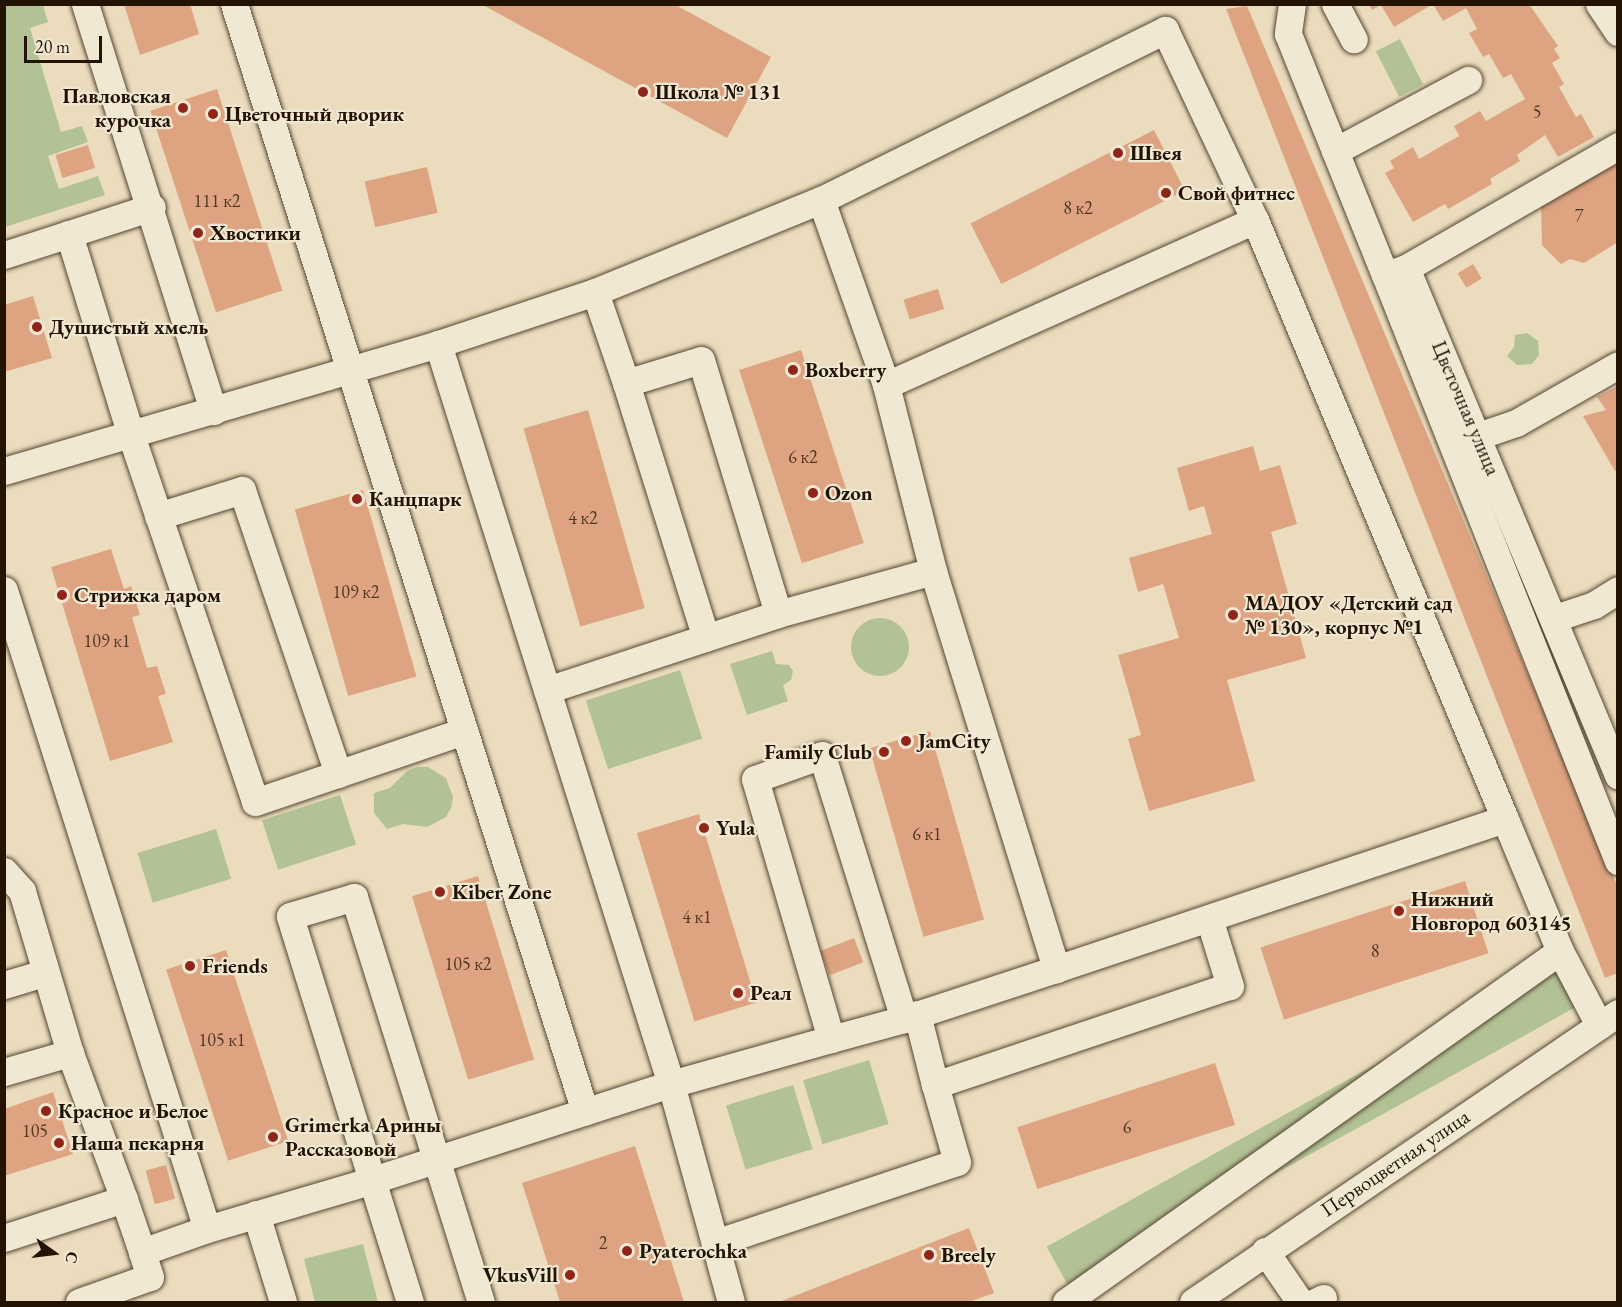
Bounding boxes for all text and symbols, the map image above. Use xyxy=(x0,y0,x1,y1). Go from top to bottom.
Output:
scale bar xyxy=(27,24,105,62)
text: 20 m xyxy=(35,35,70,58)
place label: Школа № 131 xyxy=(655,79,781,105)
place label: Павловская курочка xyxy=(63,83,171,133)
marker: Школа № 131 xyxy=(636,85,650,99)
marker: Павловская курочка xyxy=(176,101,190,115)
place label: Цветочный дворик xyxy=(225,101,404,127)
house number: 5 xyxy=(1533,101,1541,123)
marker: Цветочный дворик xyxy=(206,107,220,121)
place label: Швея xyxy=(1130,140,1182,166)
marker: Швея xyxy=(1111,146,1125,160)
place label: Свой фитнес xyxy=(1178,180,1295,206)
marker: Свой фитнес xyxy=(1159,186,1173,200)
house number: 111 к2 xyxy=(194,190,240,212)
house number: 8 к2 xyxy=(1063,197,1093,219)
house number: 7 xyxy=(1575,205,1583,227)
place label: Хвостики xyxy=(210,220,301,246)
marker: Хвостики xyxy=(191,226,205,240)
place label: Душистый хмель xyxy=(49,314,208,340)
marker: Душистый хмель xyxy=(30,320,44,334)
street label: Цветочная улица xyxy=(1426,337,1506,479)
place label: Boxberry xyxy=(805,357,886,383)
marker: Boxberry xyxy=(786,363,800,377)
house number: 6 к2 xyxy=(788,446,818,468)
place label: Ozon xyxy=(825,480,873,506)
place label: Канцпарк xyxy=(369,486,462,512)
marker: Ozon xyxy=(806,486,820,500)
marker: Канцпарк xyxy=(350,492,364,506)
house number: 4 к2 xyxy=(568,507,598,529)
house number: 109 к2 xyxy=(333,581,379,603)
place label: Стрижка даром xyxy=(74,582,221,608)
marker: Стрижка даром xyxy=(55,588,69,602)
place label: МАДОУ «Детский сад № 130», корпус №1 xyxy=(1245,590,1453,640)
marker: МАДОУ «Детский сад № 130», корпус №1 xyxy=(1226,608,1240,622)
house number: 109 к1 xyxy=(84,630,130,652)
place label: JamCity xyxy=(918,728,991,754)
marker: JamCity xyxy=(899,734,913,748)
place label: Family Club xyxy=(764,739,872,765)
marker: Family Club xyxy=(877,745,891,759)
place label: Yula xyxy=(716,815,755,841)
marker: Yula xyxy=(697,821,711,835)
house number: 6 к1 xyxy=(912,823,942,845)
place label: Kiber Zone xyxy=(452,879,552,905)
marker: Kiber Zone xyxy=(433,885,447,899)
place label: Нижний Новгород 603145 xyxy=(1411,886,1572,936)
marker: Нижний Новгород 603145 xyxy=(1392,904,1406,918)
house number: 4 к1 xyxy=(682,906,712,928)
house number: 8 xyxy=(1371,940,1379,962)
place label: Friends xyxy=(202,953,268,979)
house number: 105 к2 xyxy=(445,953,491,975)
marker: Friends xyxy=(183,959,197,973)
place label: Реал xyxy=(750,980,792,1006)
marker: Реал xyxy=(731,986,745,1000)
house number: 105 к1 xyxy=(199,1029,245,1051)
place label: Красное и Белое xyxy=(58,1098,208,1124)
marker: Красное и Белое xyxy=(39,1104,53,1118)
street label: Первоцветная улица xyxy=(1316,1104,1474,1222)
place label: Grimerka Арины Рассказовой xyxy=(285,1112,441,1162)
house number: 6 xyxy=(1123,1116,1131,1138)
house number: 105 xyxy=(22,1120,48,1142)
place label: Наша пекарня xyxy=(71,1130,204,1156)
marker: Grimerka Арины Рассказовой xyxy=(266,1130,280,1144)
marker: Наша пекарня xyxy=(52,1136,66,1150)
north arrow xyxy=(24,1223,84,1283)
house number: 2 xyxy=(599,1232,607,1254)
place label: Pyaterochka xyxy=(639,1238,747,1264)
place label: Breely xyxy=(941,1242,996,1268)
marker: Pyaterochka xyxy=(620,1244,634,1258)
marker: Breely xyxy=(922,1248,936,1262)
text: С xyxy=(60,1249,84,1266)
place label: VkusVill xyxy=(483,1262,558,1288)
marker: VkusVill xyxy=(563,1268,577,1282)

